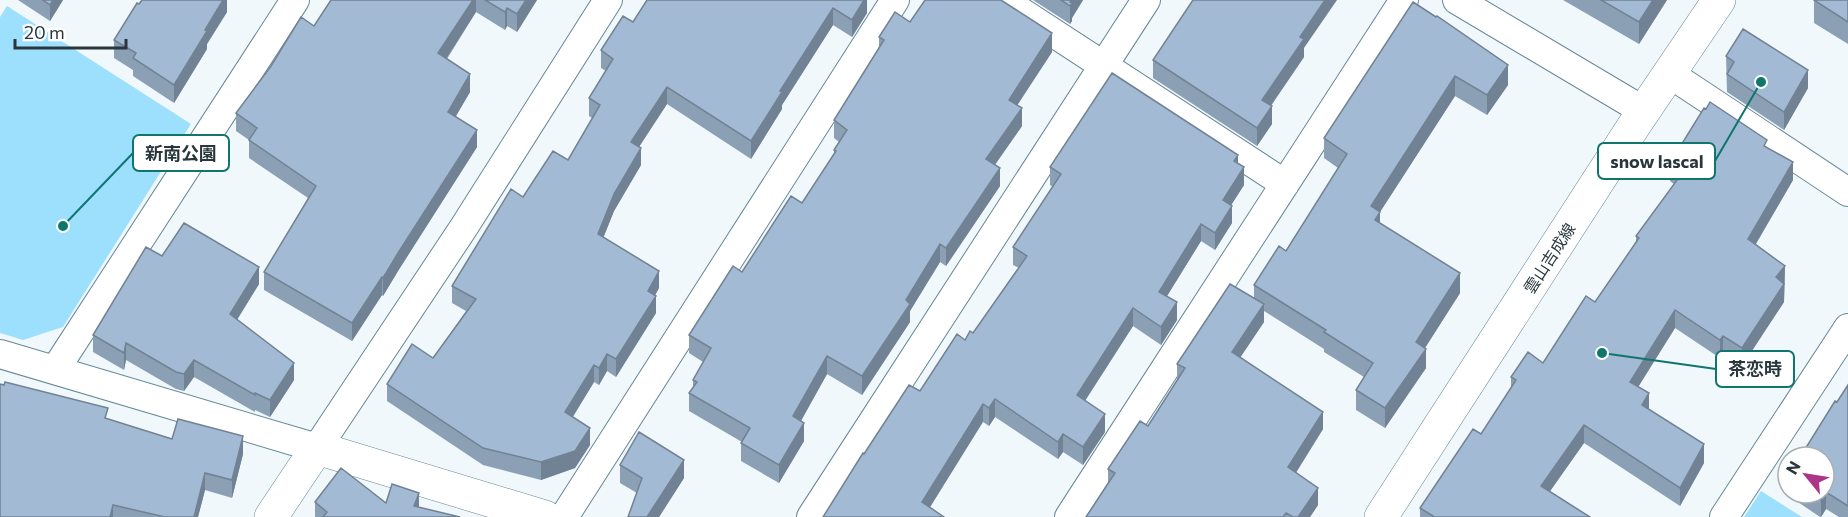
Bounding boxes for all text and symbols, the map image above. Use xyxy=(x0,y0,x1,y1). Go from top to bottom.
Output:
scale bar xyxy=(15,12,126,50)
text: 20 m xyxy=(24,21,65,43)
callout: 新南公園 xyxy=(133,135,229,171)
text: 新南公園 xyxy=(145,142,217,164)
callout: snow lascal xyxy=(1598,143,1715,179)
text: snow lascal xyxy=(1610,150,1704,172)
street label: 雲山吉成線 xyxy=(1519,219,1579,297)
callout: 茶恋時 xyxy=(1716,351,1794,387)
text: 茶恋時 xyxy=(1728,357,1782,379)
north arrow xyxy=(1776,445,1836,505)
text: N xyxy=(1781,457,1804,477)

